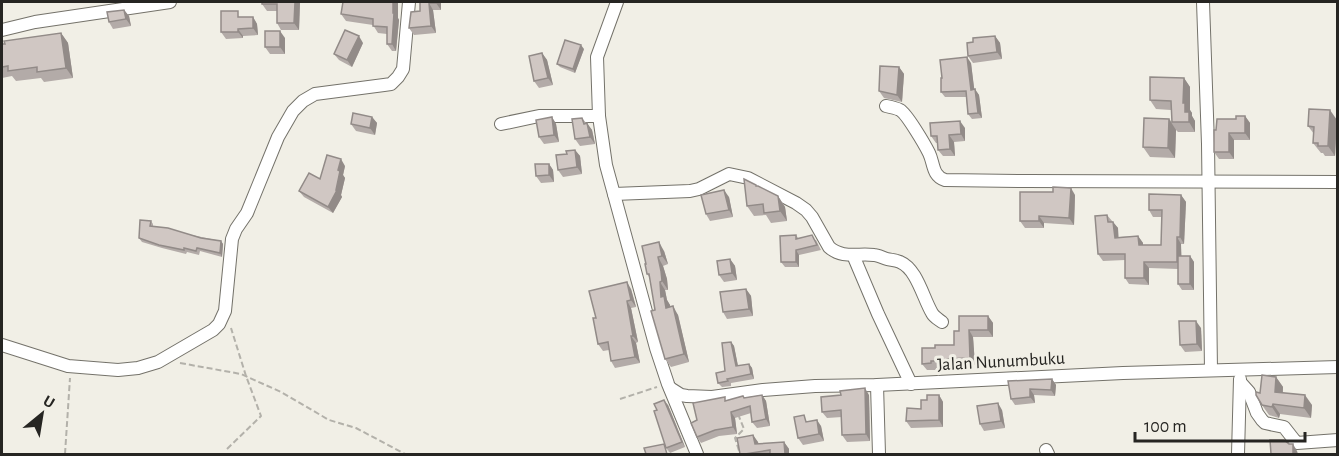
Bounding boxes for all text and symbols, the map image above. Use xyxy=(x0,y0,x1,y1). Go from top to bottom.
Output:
street label: Jalan Nunumbuku xyxy=(937,350,1065,374)
north arrow xyxy=(12,384,72,444)
text: U xyxy=(41,392,57,411)
scale bar xyxy=(1135,405,1304,443)
text: 100 m xyxy=(1144,418,1187,436)

